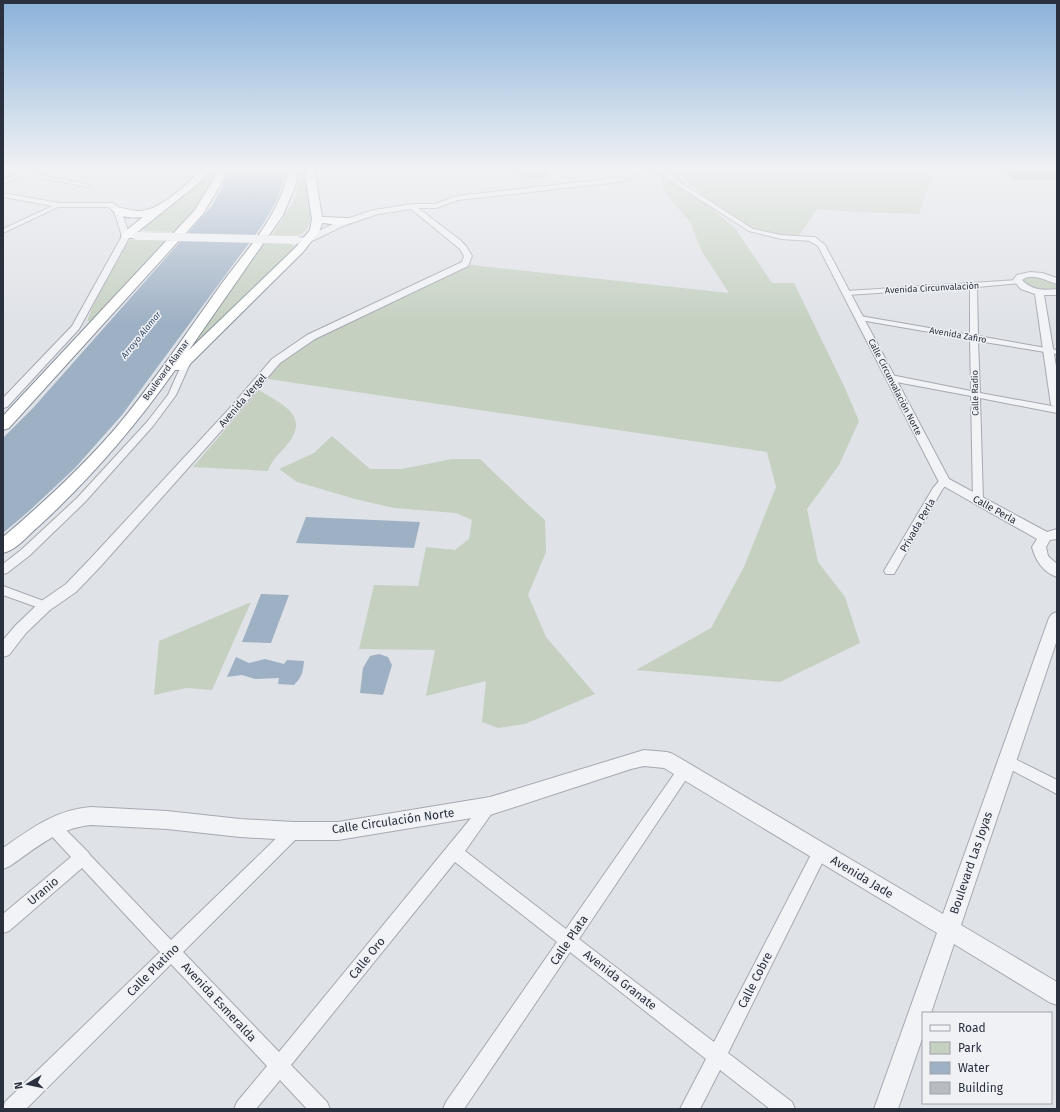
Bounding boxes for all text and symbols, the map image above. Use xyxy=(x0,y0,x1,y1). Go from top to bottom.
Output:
street label: Avenida Circunvalación xyxy=(885,281,979,295)
water label: Arroyo Alamar xyxy=(118,309,163,361)
street label: Avenida Zafiro xyxy=(929,325,987,345)
street label: Boulevard Alamar xyxy=(141,337,192,402)
street label: Calle Circunvalación Norte xyxy=(866,337,924,437)
street label: Calle Radio xyxy=(970,370,980,416)
street label: Avenida Vergel xyxy=(216,371,269,430)
street label: Calle Perla xyxy=(971,493,1018,527)
street label: Privada Perla xyxy=(898,497,938,554)
street label: Calle Circulación Norte xyxy=(331,805,455,837)
street label: Boulevard Las Joyas xyxy=(947,810,995,916)
street label: Avenida Jade xyxy=(828,853,896,901)
street label: Uranio xyxy=(25,874,61,908)
street label: Calle Plata xyxy=(547,912,591,968)
street label: Calle Oro xyxy=(346,934,388,982)
street label: Calle Platino xyxy=(124,941,182,999)
street label: Avenida Granate xyxy=(581,947,659,1013)
street label: Calle Cobre xyxy=(735,950,775,1010)
street label: Avenida Esmeralda xyxy=(179,960,259,1044)
legend xyxy=(922,1012,1052,1104)
text: Road xyxy=(958,1021,986,1035)
text: Park xyxy=(958,1041,982,1055)
text: Water xyxy=(958,1061,990,1075)
north arrow xyxy=(8,1064,48,1104)
text: N xyxy=(12,1081,26,1090)
text: Building xyxy=(958,1081,1004,1095)

